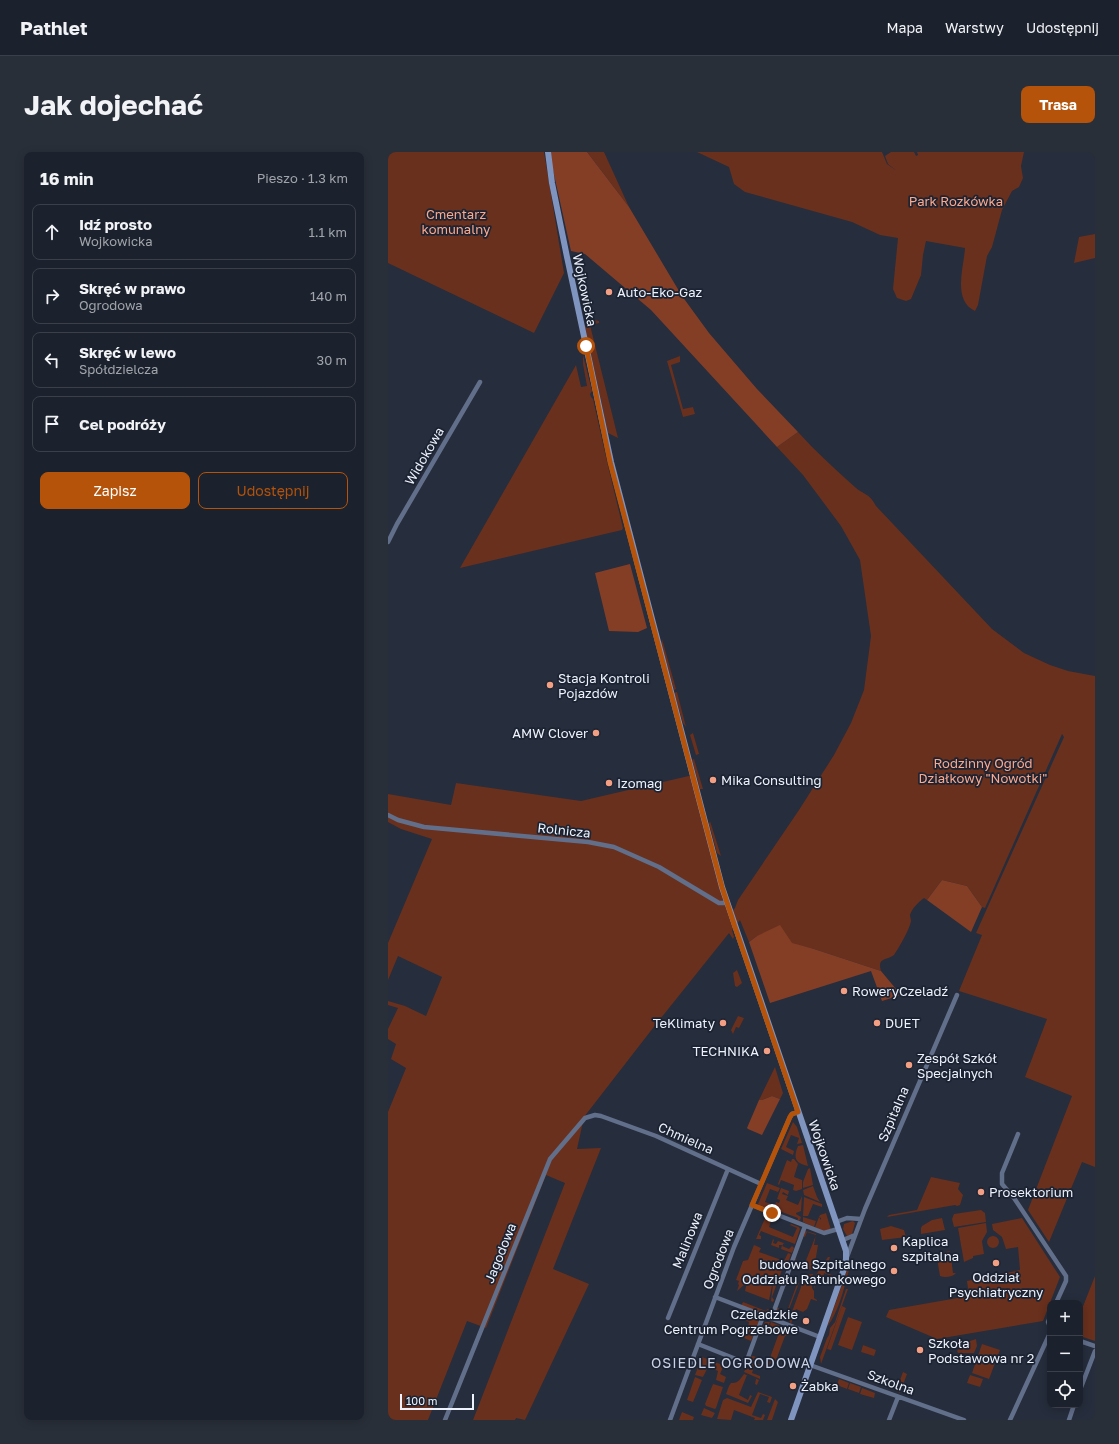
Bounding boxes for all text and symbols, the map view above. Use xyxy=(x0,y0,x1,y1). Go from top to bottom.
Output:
text: Pathlet xyxy=(20,16,88,39)
text: Mapa xyxy=(887,19,923,36)
text: Warstwy xyxy=(945,19,1004,36)
text: Udostępnij xyxy=(1026,19,1099,36)
button: Trasa xyxy=(1021,86,1095,123)
text: Jak dojechać xyxy=(24,88,203,121)
text: 16 min xyxy=(40,168,94,189)
text: Pieszo · 1.3 km xyxy=(257,170,348,186)
park label: Park Rozkówka xyxy=(909,193,1003,209)
park label: Cmentarz komunalny xyxy=(422,206,491,237)
text: Idź prosto xyxy=(79,215,152,233)
icon: ahead xyxy=(41,221,63,243)
text: 1.1 km xyxy=(308,224,347,240)
text: Wojkowicka xyxy=(79,233,153,249)
street label: Wojkowicka xyxy=(570,252,600,328)
text: Skręć w prawo xyxy=(79,279,186,297)
place label: Auto-Eko-Gaz xyxy=(617,284,703,300)
icon: right xyxy=(41,285,63,307)
marker: Auto-Eko-Gaz xyxy=(604,287,614,297)
text: 140 m xyxy=(310,288,347,304)
text: Ogrodowa xyxy=(79,297,143,313)
route start xyxy=(577,337,595,355)
text: Skręć w lewo xyxy=(79,343,176,361)
icon: left xyxy=(41,349,63,371)
text: 30 m xyxy=(317,352,347,368)
text: Spółdzielcza xyxy=(79,361,158,377)
icon: arrive xyxy=(41,413,63,435)
text: Cel podróży xyxy=(79,415,166,433)
street label: Widokowa xyxy=(401,424,447,488)
button: Zapisz xyxy=(40,472,190,509)
button: Udostępnij xyxy=(198,472,348,509)
place label: Stacja Kontroli Pojazdów xyxy=(558,670,650,701)
marker: Stacja Kontroli Pojazdów xyxy=(545,680,555,690)
place label: AMW Clover xyxy=(512,725,588,741)
marker: AMW Clover xyxy=(591,728,601,738)
park label: Rodzinny Ogród Działkowy "Nowotki" xyxy=(919,755,1047,786)
place label: Mika Consulting xyxy=(721,772,821,788)
place label: Izomag xyxy=(617,775,662,791)
marker: Mika Consulting xyxy=(708,775,718,785)
marker: Izomag xyxy=(604,778,614,788)
street label: Rolnicza xyxy=(537,819,591,841)
place label: RoweryCzeladź xyxy=(852,983,948,999)
marker: RoweryCzeladź xyxy=(839,986,849,996)
place label: TeKlimaty xyxy=(653,1015,716,1031)
place label: DUET xyxy=(885,1015,920,1031)
marker: TeKlimaty xyxy=(718,1018,728,1028)
marker: DUET xyxy=(872,1018,882,1028)
place label: TECHNIKA xyxy=(692,1043,759,1059)
marker: TECHNIKA xyxy=(762,1046,772,1056)
place label: Zespół Szkół Specjalnych xyxy=(917,1050,997,1081)
marker: Zespół Szkół Specjalnych xyxy=(904,1060,914,1070)
street label: Szpitalna xyxy=(874,1084,912,1144)
street label: Wojkowicka xyxy=(805,1118,845,1192)
street label: Chmielna xyxy=(656,1119,716,1157)
place label: Prosektorium xyxy=(989,1184,1073,1200)
marker: Prosektorium xyxy=(976,1187,986,1197)
route end xyxy=(763,1204,781,1222)
street label: Malinowa xyxy=(668,1209,706,1271)
street label: Jagodowa xyxy=(481,1220,519,1286)
street label: Ogrodowa xyxy=(699,1226,737,1292)
place label: Kaplica szpitalna xyxy=(902,1233,959,1264)
marker: Kaplica szpitalna xyxy=(889,1243,899,1253)
place label: budowa Szpitalnego Oddziału Ratunkowego xyxy=(742,1256,886,1287)
marker: Oddział Psychiatryczny xyxy=(991,1258,1001,1268)
marker: budowa Szpitalnego Oddziału Ratunkowego xyxy=(889,1266,899,1276)
place label: Oddział Psychiatryczny xyxy=(949,1269,1044,1300)
map controls xyxy=(1047,1300,1083,1408)
button: + xyxy=(1047,1300,1083,1336)
place label: Czeladzkie Centrum Pogrzebowe xyxy=(664,1306,798,1337)
marker: Czeladzkie Centrum Pogrzebowe xyxy=(801,1316,811,1326)
place label: Szkoła Podstawowa nr 2 xyxy=(928,1335,1034,1366)
button: − xyxy=(1047,1336,1083,1372)
marker: Szkoła Podstawowa nr 2 xyxy=(915,1345,925,1355)
district label: OSIEDLE OGRODOWA xyxy=(651,1354,811,1371)
street label: Szkolna xyxy=(865,1366,917,1398)
button: locate xyxy=(1047,1372,1083,1408)
place label: Żabka xyxy=(801,1378,839,1394)
marker: Żabka xyxy=(788,1381,798,1391)
scale bar xyxy=(400,1392,474,1411)
text: 100 m xyxy=(406,1394,437,1407)

